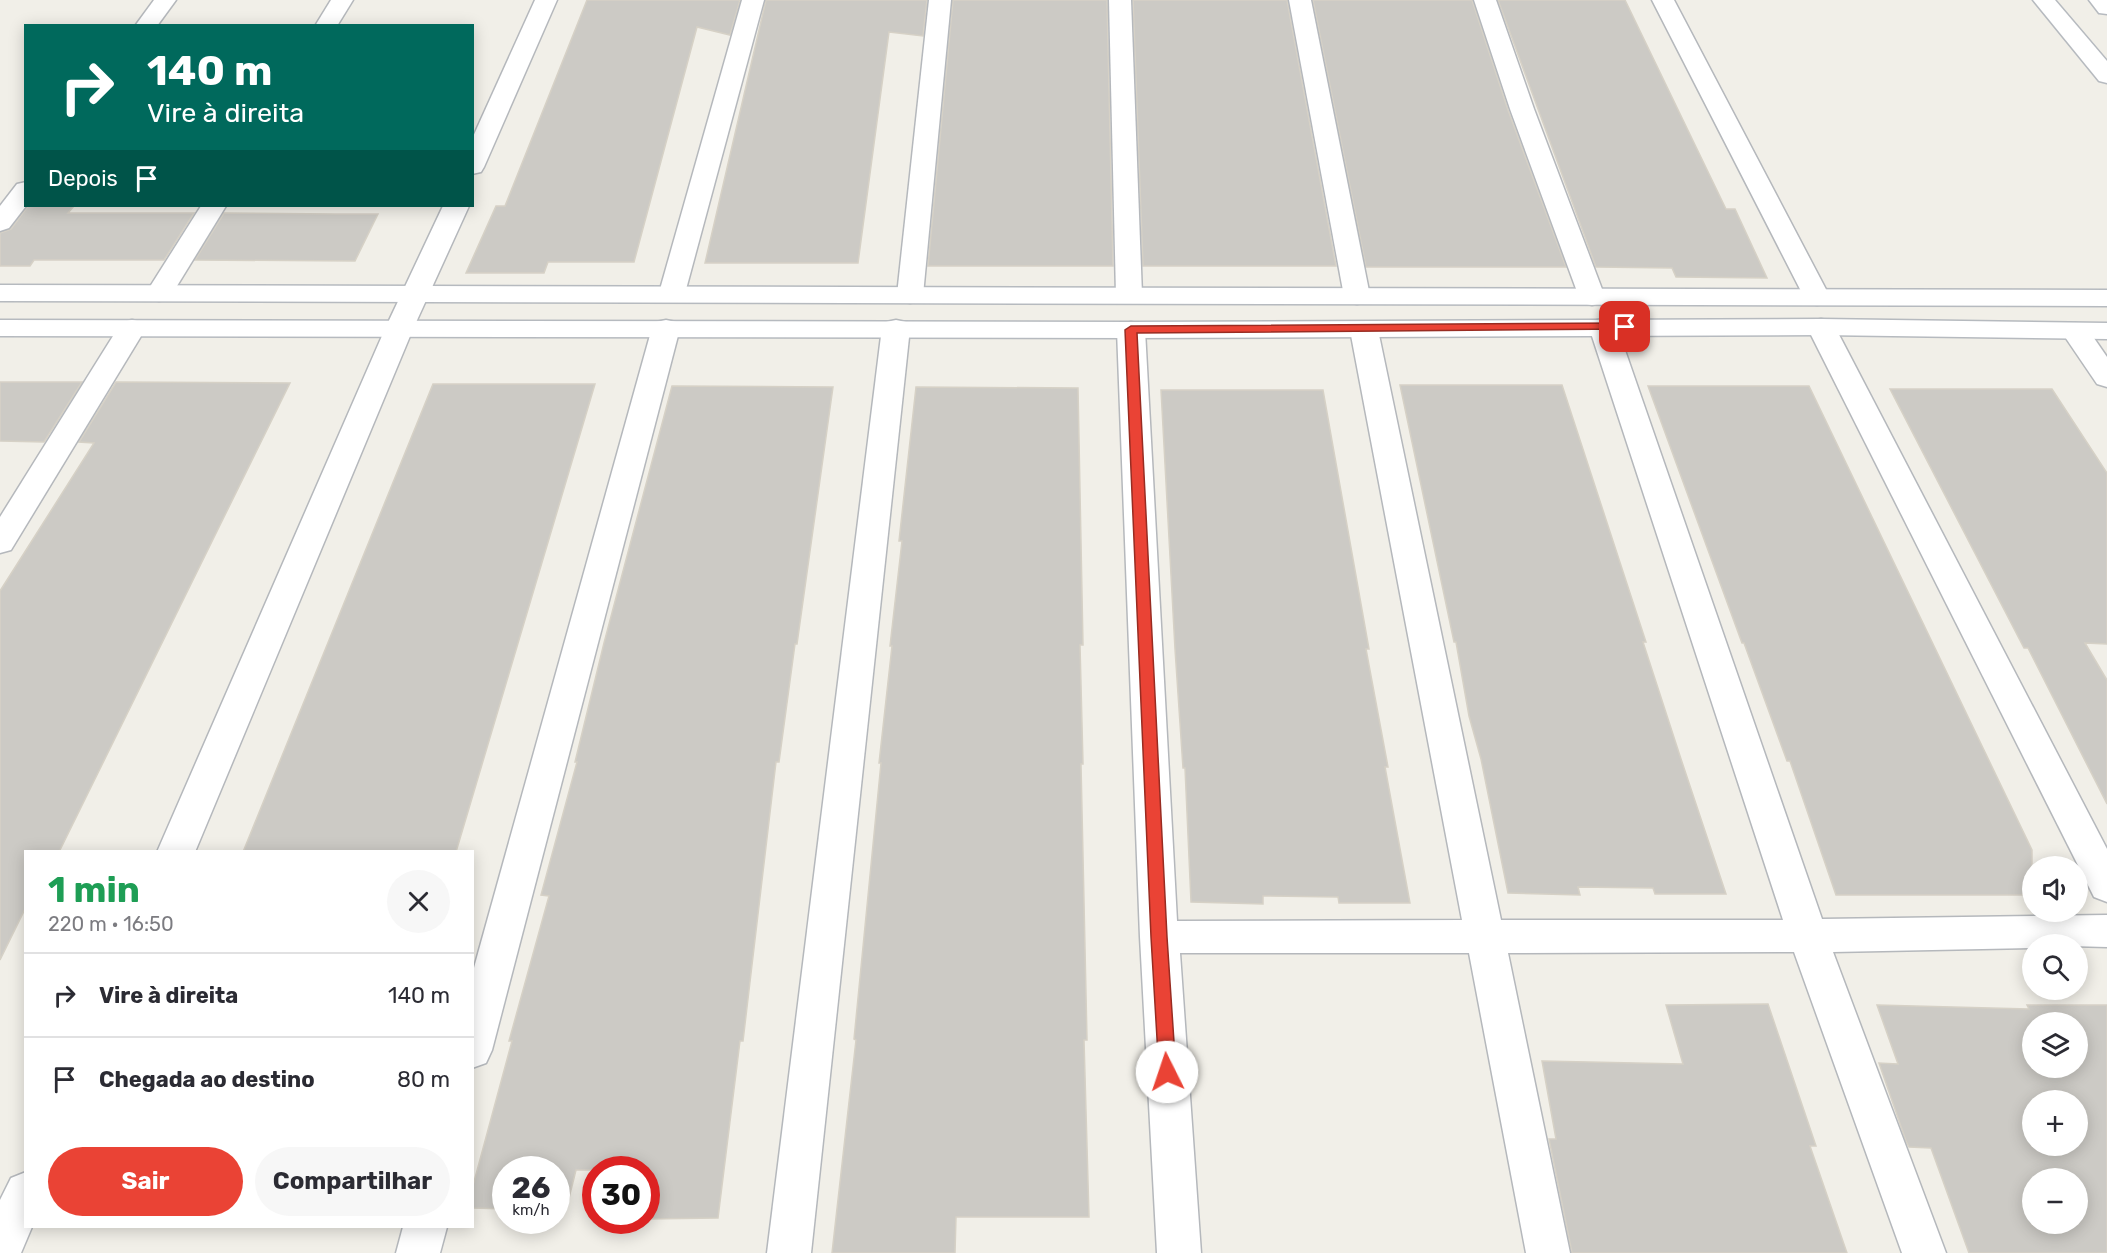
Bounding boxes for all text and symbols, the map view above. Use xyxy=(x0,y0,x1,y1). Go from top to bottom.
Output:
text: 140 m xyxy=(147,46,273,96)
icon: right xyxy=(48,48,126,126)
text: Vire à direita xyxy=(147,97,304,129)
icon: arrive xyxy=(130,162,163,195)
text: Depois xyxy=(48,165,118,192)
pin xyxy=(1599,301,1650,352)
icon: arrive xyxy=(1608,310,1641,343)
map controls xyxy=(2022,856,2088,1234)
button: sound xyxy=(2022,856,2088,922)
text: 1 min xyxy=(48,868,140,911)
button: close xyxy=(387,870,450,933)
text: 220 m · 16:50 xyxy=(48,912,174,936)
button: search xyxy=(2022,934,2088,1000)
icon: right xyxy=(48,979,81,1012)
text: Vire à direita xyxy=(99,982,238,1009)
text: 140 m xyxy=(388,982,450,1009)
button: layers xyxy=(2022,1012,2088,1078)
position arrow xyxy=(1135,1040,1199,1104)
icon: arrive xyxy=(48,1063,81,1096)
text: Chegada ao destino xyxy=(99,1066,315,1093)
text: 80 m xyxy=(397,1066,450,1093)
button: + xyxy=(2022,1090,2088,1156)
button: Sair xyxy=(48,1147,243,1216)
button: Compartilhar xyxy=(255,1147,450,1216)
speed limit sign: 30 xyxy=(582,1156,660,1234)
button: − xyxy=(2022,1168,2088,1234)
text: 26 xyxy=(511,1170,551,1206)
text: km/h xyxy=(512,1201,550,1219)

